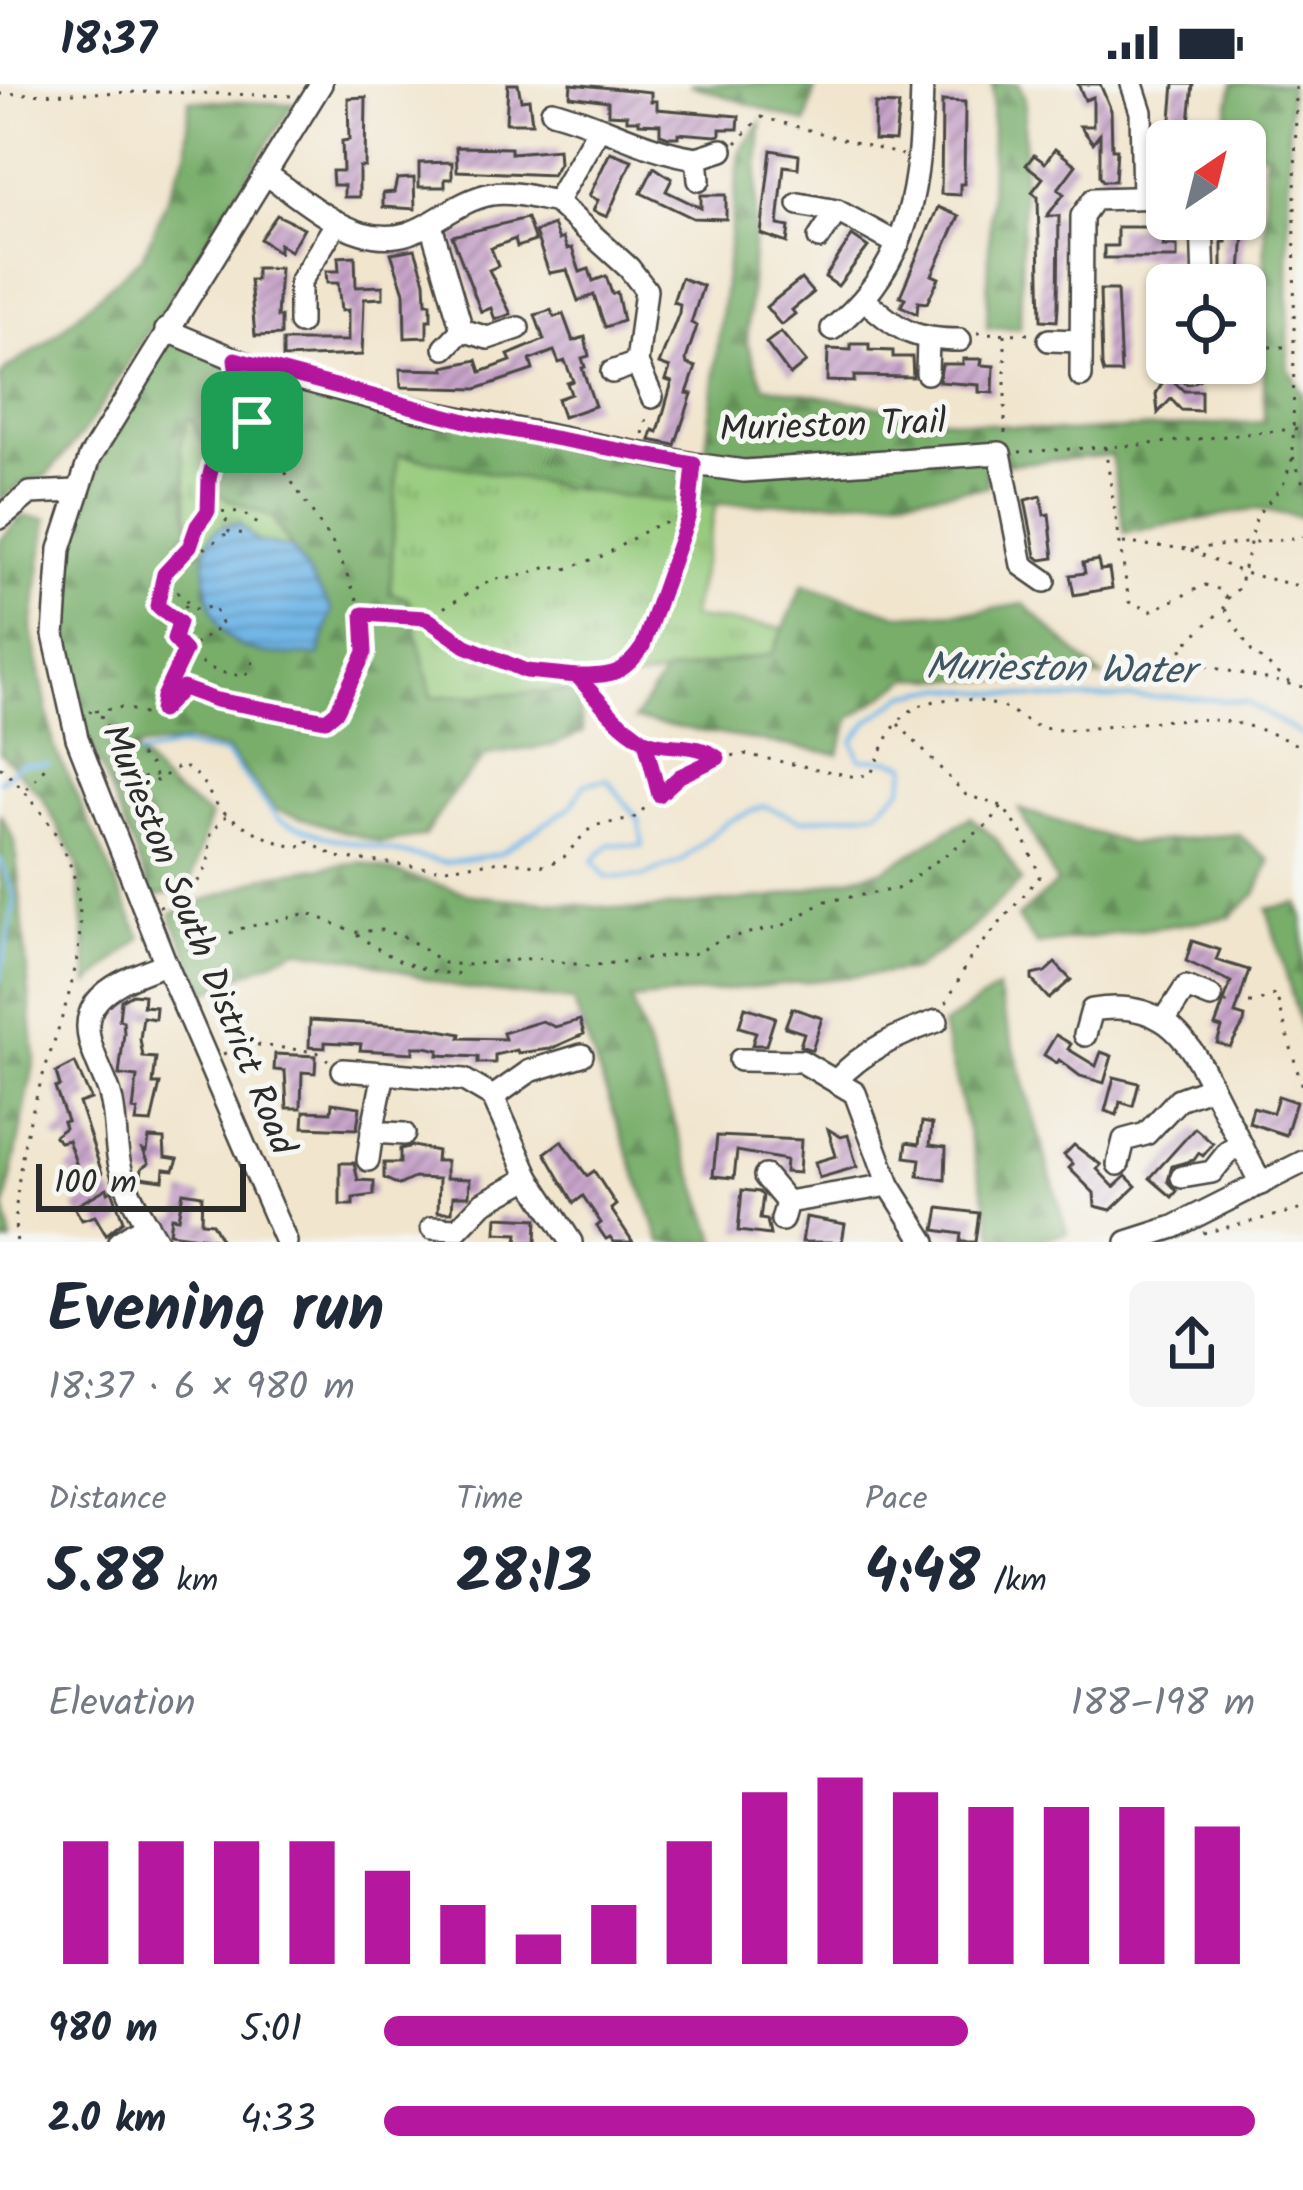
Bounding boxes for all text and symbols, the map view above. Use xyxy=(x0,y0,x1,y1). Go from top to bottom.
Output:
text: 18:37 xyxy=(60,6,157,78)
north arrow xyxy=(1146,120,1266,240)
map controls xyxy=(1146,120,1266,384)
button: locate xyxy=(1146,264,1266,384)
pin xyxy=(201,371,303,473)
icon: arrive xyxy=(219,389,285,455)
street label: Murieston Trail xyxy=(719,395,948,459)
water label: Murieston Water xyxy=(925,638,1202,704)
street label: Murieston South District Road xyxy=(84,716,310,1165)
scale bar xyxy=(36,1158,246,1211)
text: 100 m xyxy=(54,1158,137,1211)
text: Evening run xyxy=(48,1260,384,1365)
button: share xyxy=(1129,1281,1255,1407)
text: 18:37 · 6 × 980 m xyxy=(48,1358,355,1420)
text: Distance xyxy=(48,1474,167,1527)
text: Time xyxy=(456,1474,523,1527)
text: Pace xyxy=(865,1474,928,1527)
text: 5.88 xyxy=(48,1527,163,1623)
text: 28:13 xyxy=(456,1527,592,1623)
text: 4:48 xyxy=(865,1527,980,1623)
text: km xyxy=(163,1556,218,1609)
text: /km xyxy=(980,1556,1047,1609)
text: Elevation xyxy=(48,1674,196,1736)
text: 188–198 m xyxy=(1071,1674,1255,1736)
text: 980 m xyxy=(48,2000,158,2062)
text: 5:01 xyxy=(240,2000,302,2062)
text: 2.0 km xyxy=(48,2090,166,2152)
text: 4:33 xyxy=(240,2090,316,2152)

